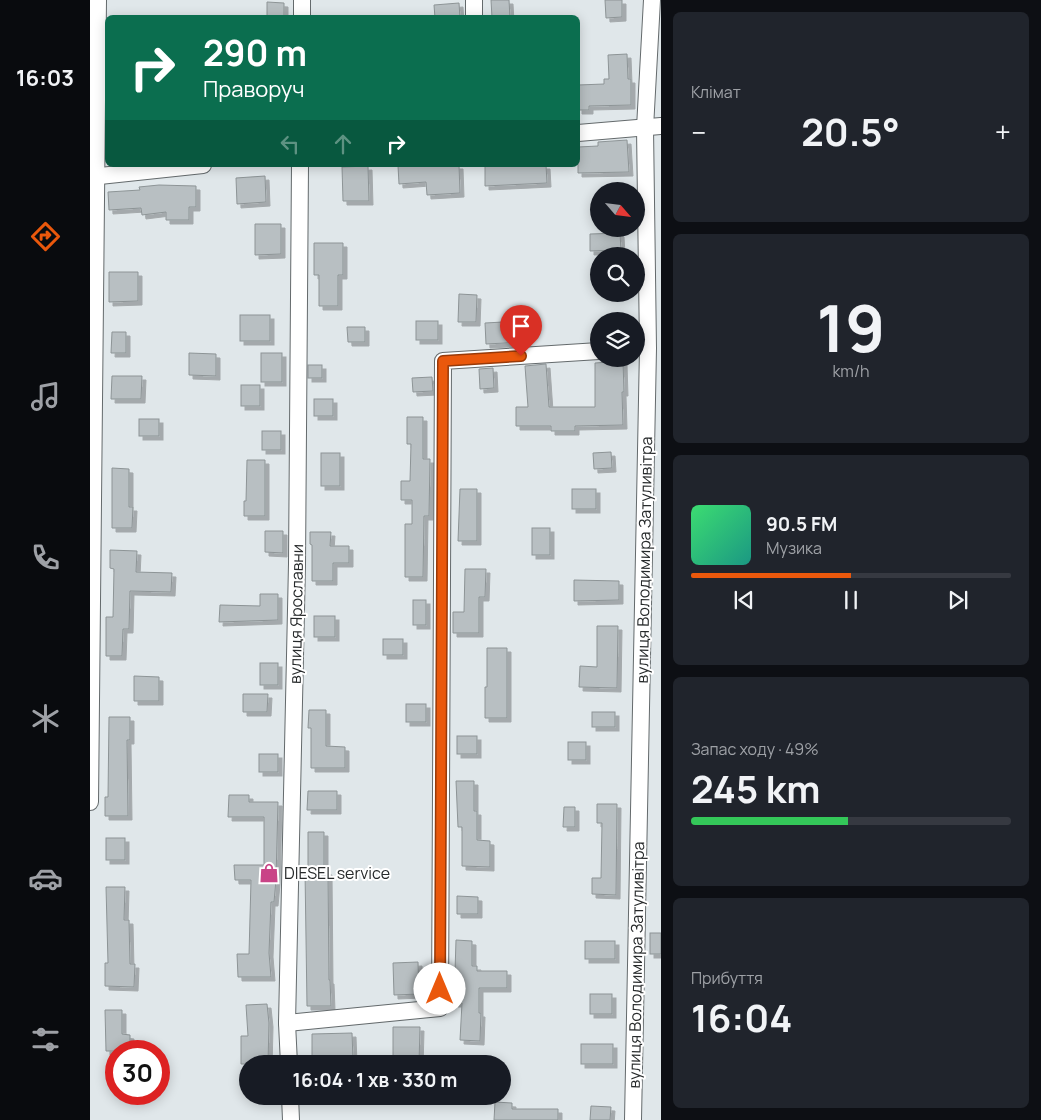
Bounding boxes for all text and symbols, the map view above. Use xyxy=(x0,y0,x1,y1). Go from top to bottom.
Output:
text: 290 m xyxy=(203,29,307,77)
icon: right xyxy=(120,35,185,100)
text: 16:03 xyxy=(16,63,74,93)
text: Праворуч xyxy=(203,74,304,104)
text: Клімат xyxy=(691,81,741,103)
text: 20.5° xyxy=(801,105,900,157)
text: − xyxy=(691,113,706,151)
text: + xyxy=(995,113,1011,151)
icon: left xyxy=(276,130,304,158)
icon: ahead xyxy=(329,130,357,158)
icon: right xyxy=(382,130,410,158)
north arrow xyxy=(590,182,645,238)
map controls xyxy=(590,182,645,367)
icon: directions xyxy=(28,219,63,254)
button: search xyxy=(590,247,645,302)
text: 19 xyxy=(817,283,885,372)
pin xyxy=(500,305,542,356)
icon: arrive xyxy=(507,312,535,340)
button: layers xyxy=(590,312,645,367)
text: km/h xyxy=(832,360,870,382)
icon: music xyxy=(28,379,63,414)
street label: вулиця Володимира Затуливітра xyxy=(631,436,657,684)
text: 90.5 FM xyxy=(766,511,837,537)
text: Музика xyxy=(766,537,822,559)
icon: phone xyxy=(28,540,63,575)
street label: вулиця Ярославни xyxy=(284,544,308,684)
icon: previous xyxy=(730,586,758,614)
icon: pause xyxy=(837,586,865,614)
icon: next xyxy=(944,586,972,614)
icon: climate xyxy=(28,701,63,736)
text: Запас ходу · 49% xyxy=(691,738,819,760)
text: 245 km xyxy=(691,762,820,814)
street label: вулиця Володимира Затуливітра xyxy=(623,841,649,1089)
icon: car xyxy=(28,861,63,896)
shop icon: DIESEL service xyxy=(258,862,280,884)
place label: DIESEL service xyxy=(284,862,390,884)
position arrow xyxy=(413,962,465,1014)
text: Прибуття xyxy=(691,967,763,989)
text: 16:04 xyxy=(691,991,792,1043)
icon: filters xyxy=(28,1022,63,1057)
speed limit sign: 30 xyxy=(105,1040,170,1105)
text: 16:04 · 1 хв · 330 m xyxy=(293,1067,457,1093)

